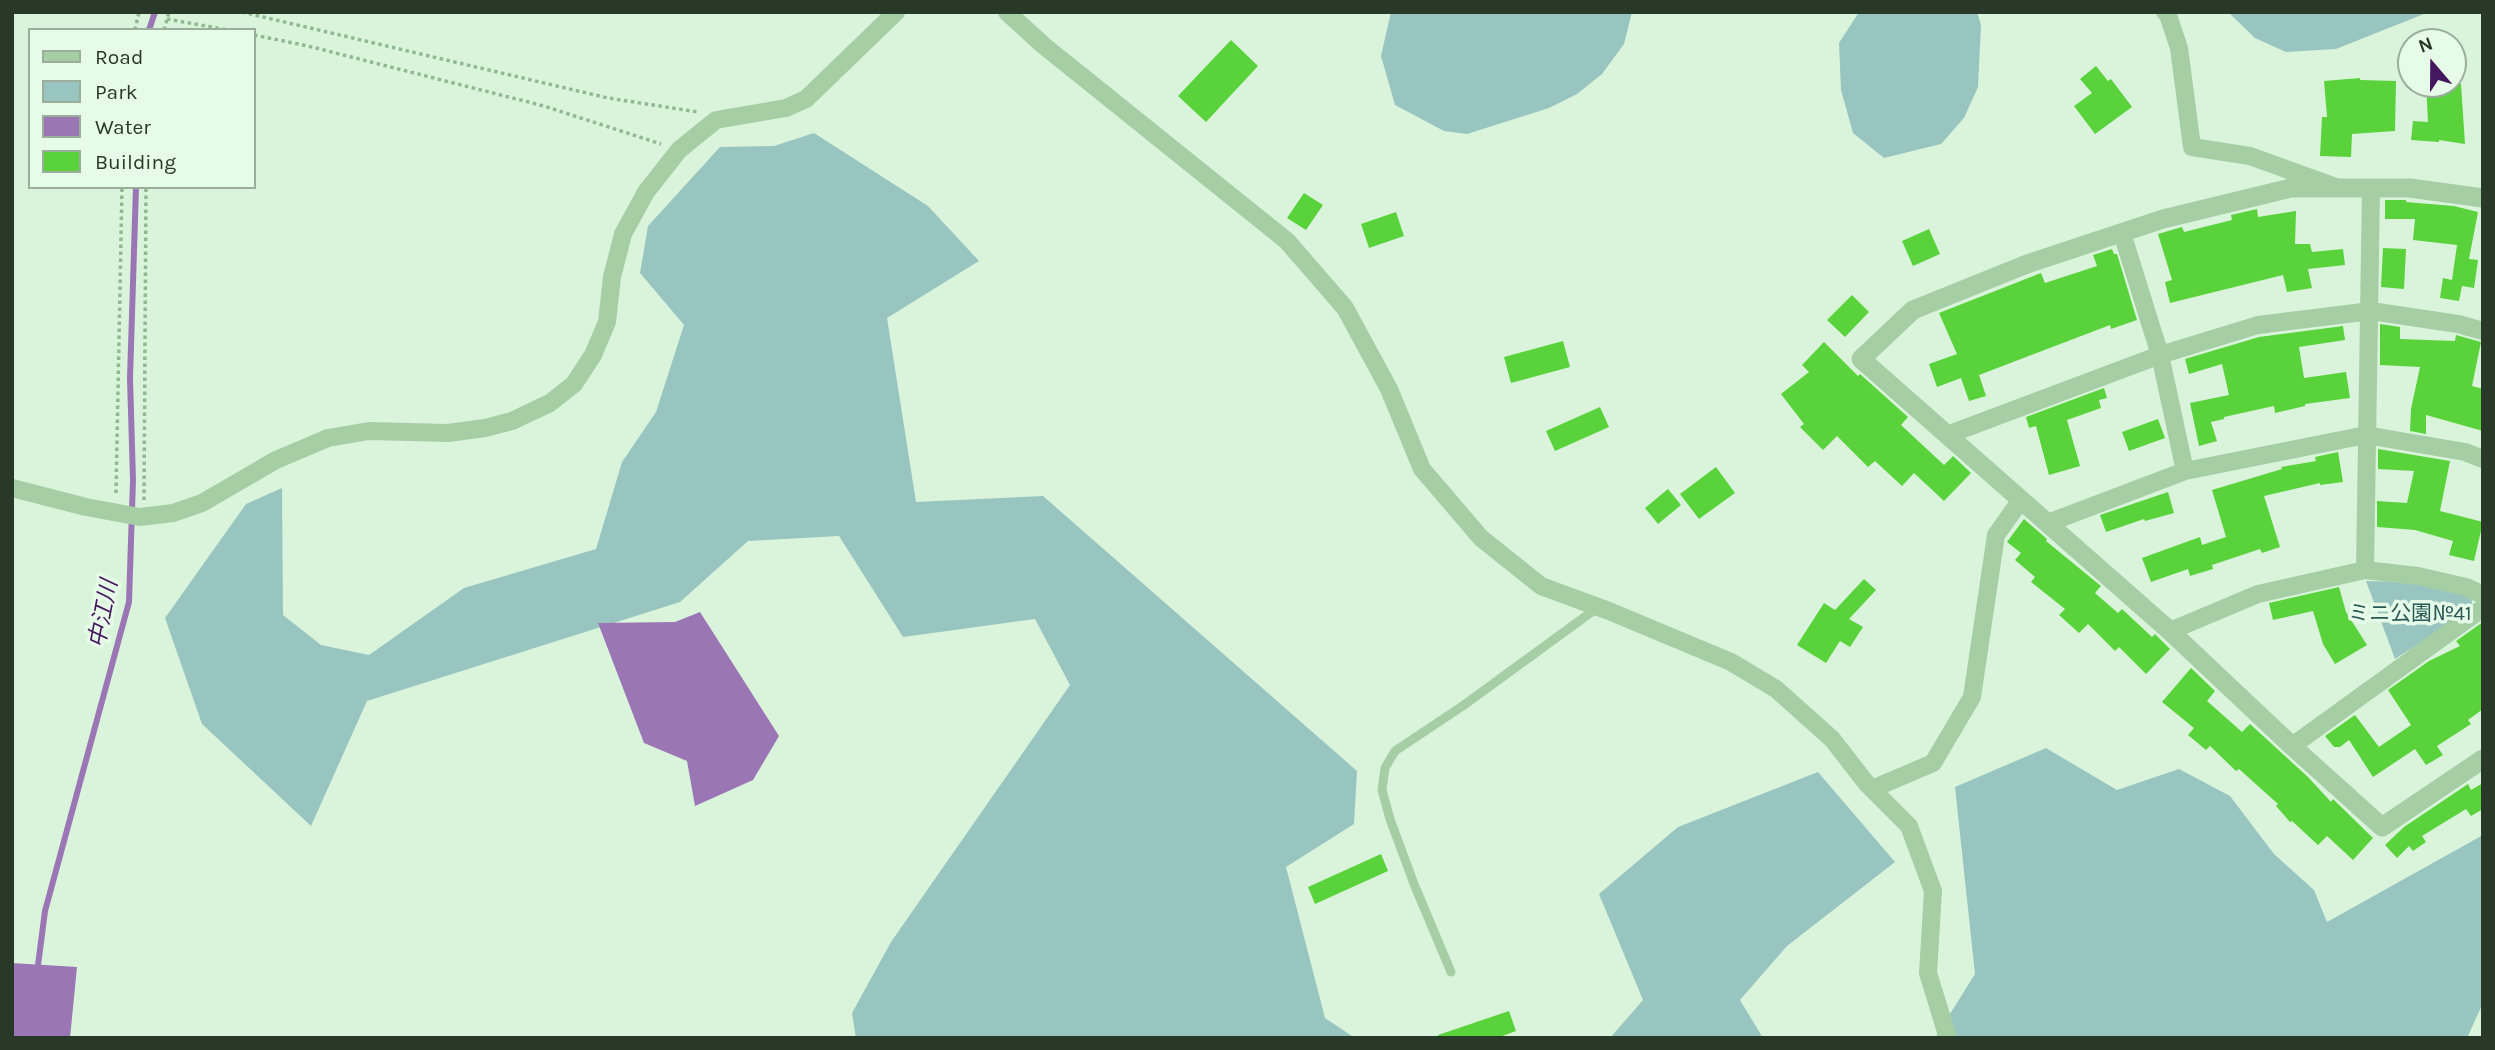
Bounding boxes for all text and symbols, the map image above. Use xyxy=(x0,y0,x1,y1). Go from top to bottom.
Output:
legend xyxy=(28,28,256,189)
north arrow xyxy=(2397,28,2467,98)
text: N xyxy=(2415,32,2436,58)
text: Road xyxy=(95,45,143,69)
text: Park xyxy=(95,80,138,104)
text: Water xyxy=(95,115,151,139)
text: Building xyxy=(95,150,176,174)
water label: 中江川 xyxy=(84,578,124,650)
park label: ミニ公園№41 xyxy=(2348,601,2472,627)

